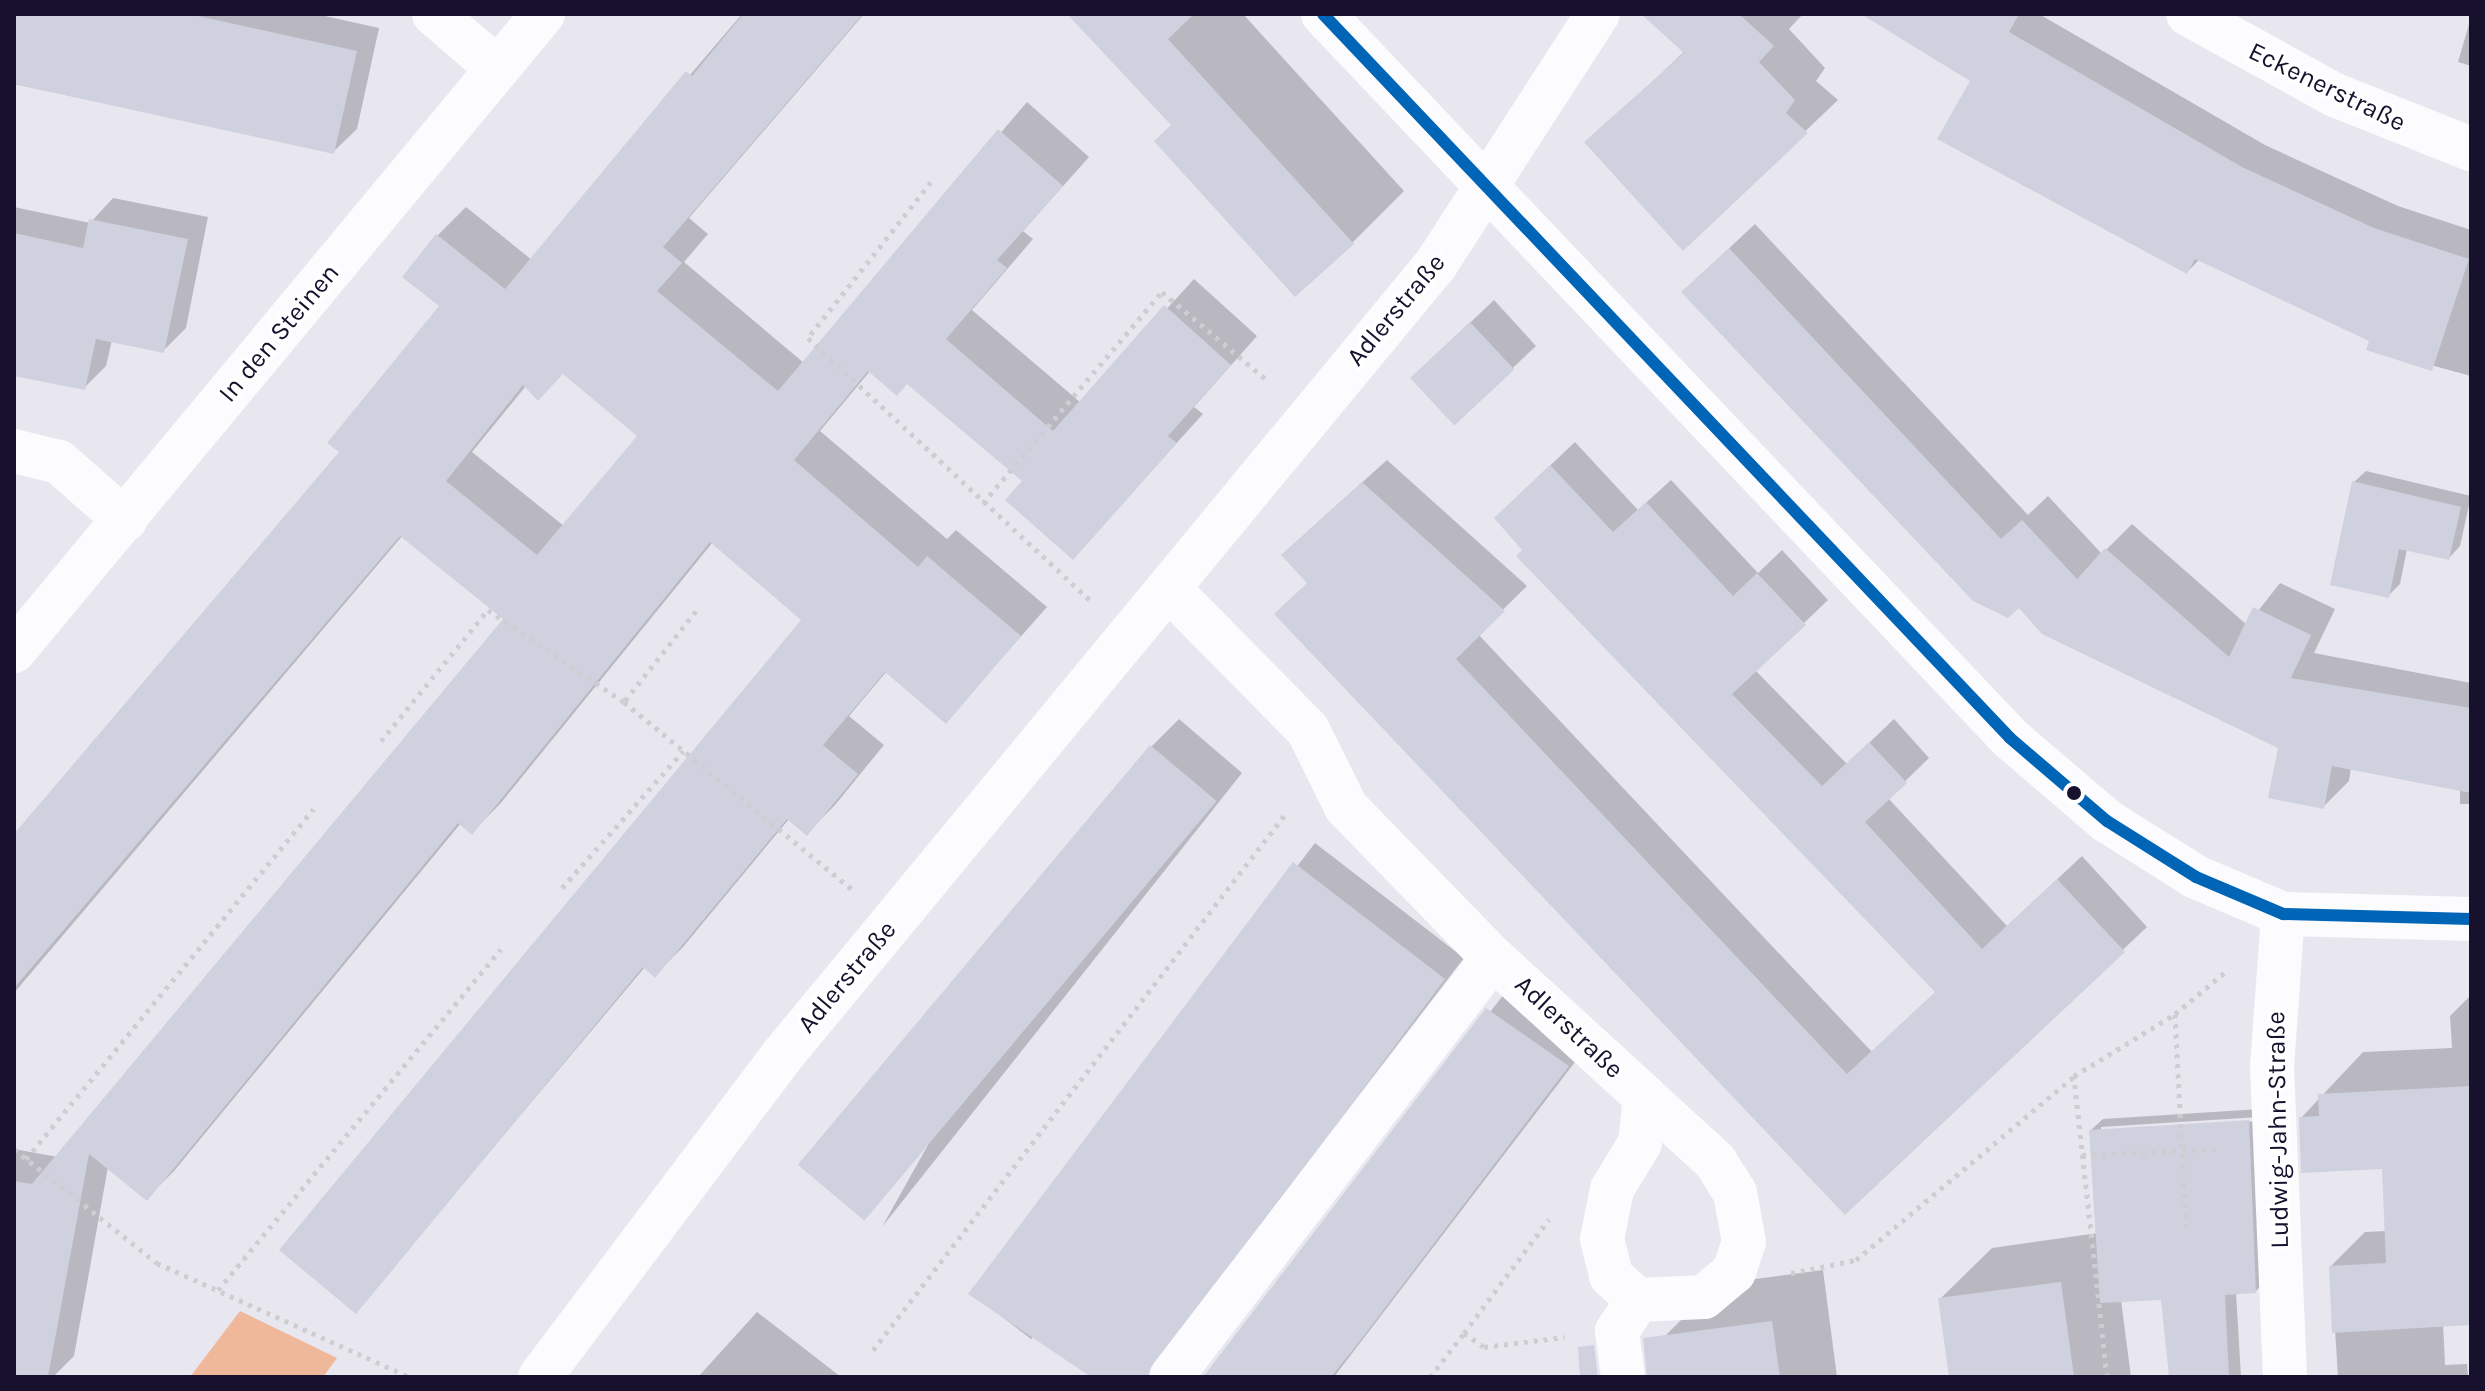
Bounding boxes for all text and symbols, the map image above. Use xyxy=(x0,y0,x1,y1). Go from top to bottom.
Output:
street label: Eckenerstraße xyxy=(2243,36,2411,138)
street label: Adlerstraße xyxy=(1340,248,1452,372)
street label: In den Steinen xyxy=(212,257,346,409)
unlabelled marker xyxy=(2066,785,2082,801)
street label: Adlerstraße xyxy=(791,915,903,1039)
street label: Adlerstraße xyxy=(1508,969,1630,1085)
street label: Ludwig-Jahn-Straße xyxy=(2260,1011,2296,1249)

